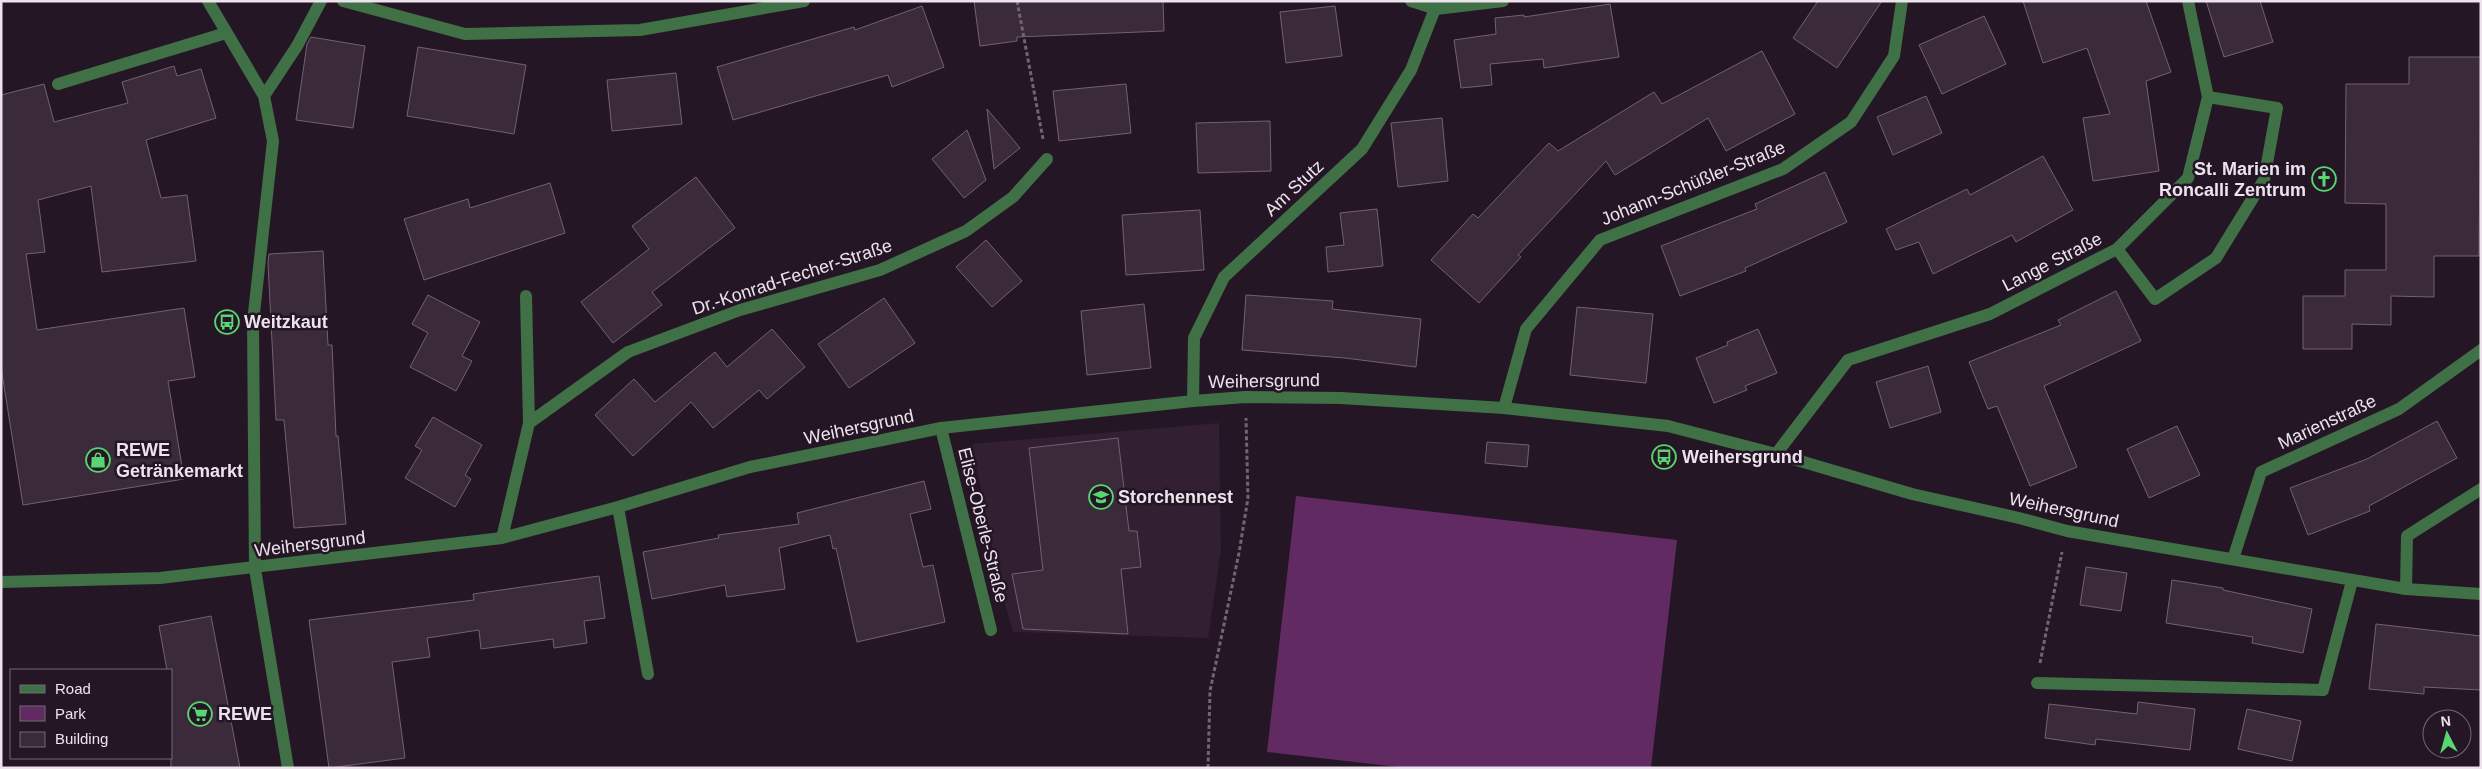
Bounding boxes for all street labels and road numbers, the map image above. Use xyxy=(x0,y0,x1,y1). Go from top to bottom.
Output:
street label: Johann-Schüßler-Straße xyxy=(1598,137,1788,229)
street label: Am Stutz xyxy=(1260,156,1328,220)
street label: Lange Straße xyxy=(1999,228,2105,296)
street label: Dr.-Konrad-Fecher-Straße xyxy=(689,235,895,319)
street label: Weihersgrund xyxy=(1208,370,1320,392)
street label: Marienstraße xyxy=(2275,391,2379,453)
street label: Weihersgrund xyxy=(802,406,916,448)
street label: Elise-Oberle-Straße xyxy=(954,445,1012,605)
street label: Weihersgrund xyxy=(2007,489,2121,531)
street label: Weihersgrund xyxy=(253,527,367,561)

